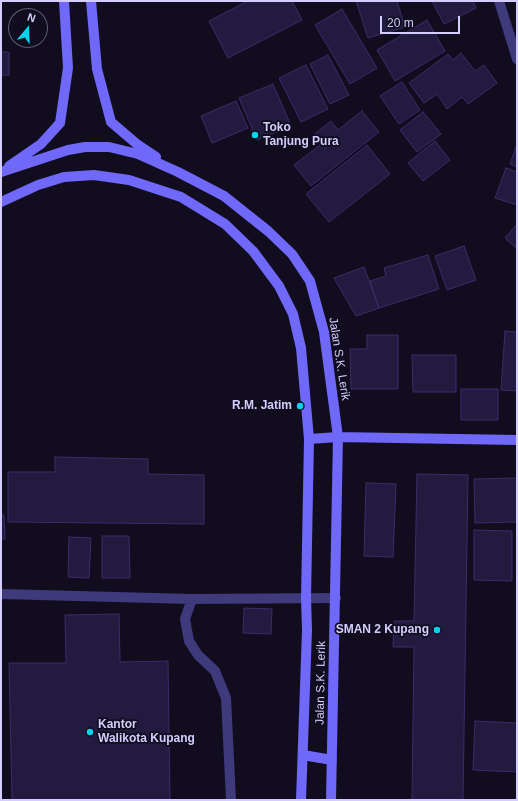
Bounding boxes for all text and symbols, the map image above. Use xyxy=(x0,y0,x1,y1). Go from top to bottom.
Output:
north arrow xyxy=(8,8,48,48)
scale bar xyxy=(382,8,462,34)
text: N xyxy=(26,11,37,25)
text: 20 m xyxy=(387,16,414,30)
place label: Toko Tanjung Pura xyxy=(263,121,339,149)
marker: Toko Tanjung Pura xyxy=(250,130,260,140)
street label: Jalan S.K. Lerik xyxy=(325,316,353,402)
place label: R.M. Jatim xyxy=(232,399,292,413)
marker: R.M. Jatim xyxy=(295,401,305,411)
place label: SMAN 2 Kupang xyxy=(336,623,429,637)
marker: SMAN 2 Kupang xyxy=(432,625,442,635)
street label: Jalan S.K. Lerik xyxy=(313,641,329,725)
place label: Kantor Walikota Kupang xyxy=(98,718,195,746)
marker: Kantor Walikota Kupang xyxy=(85,727,95,737)

